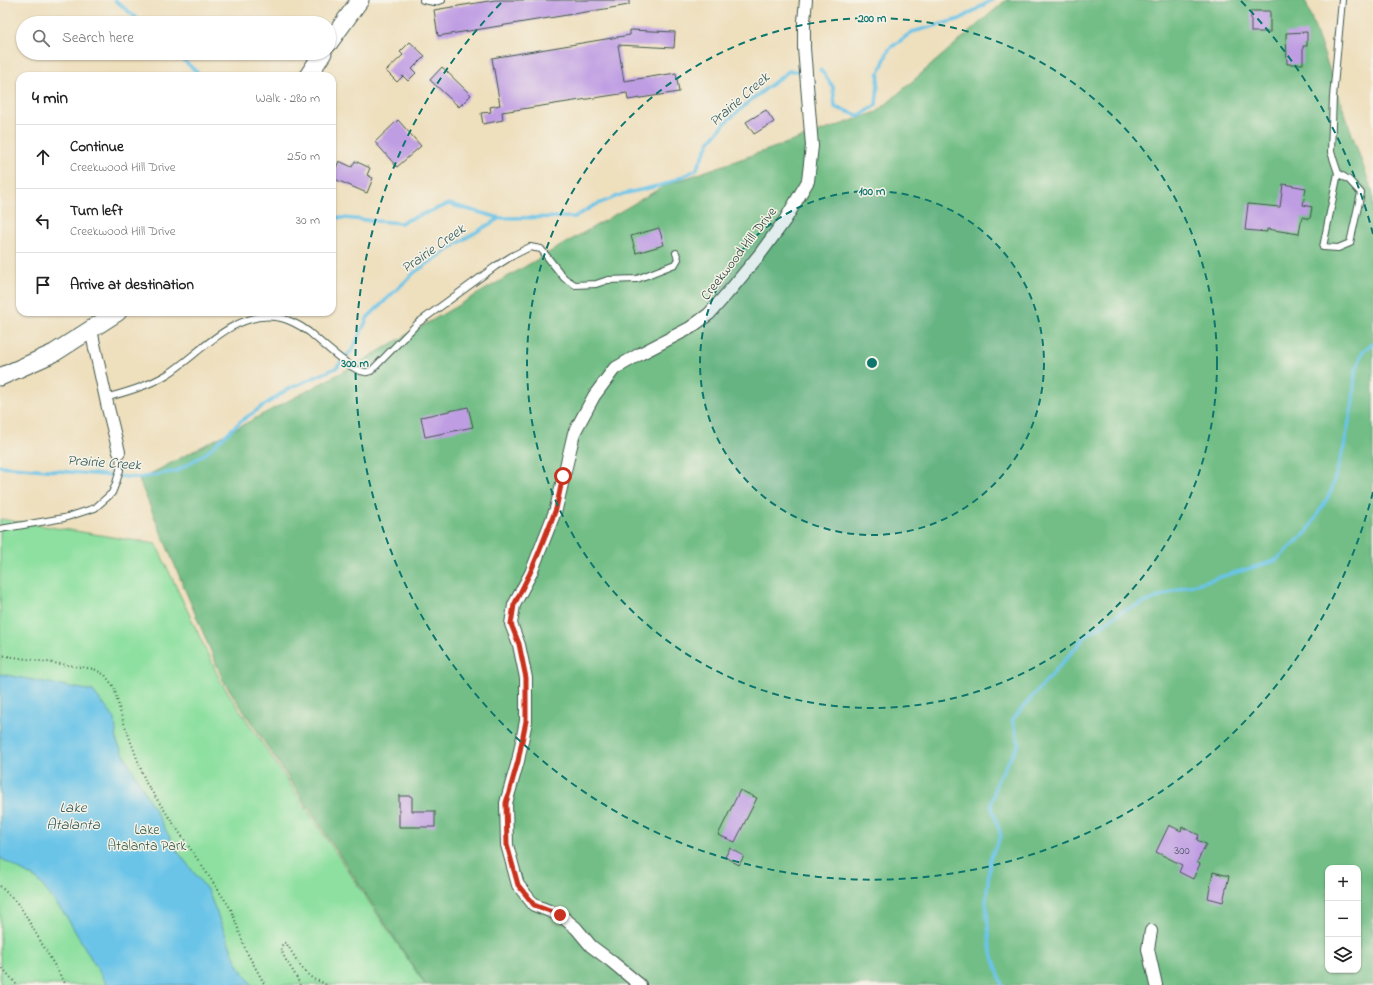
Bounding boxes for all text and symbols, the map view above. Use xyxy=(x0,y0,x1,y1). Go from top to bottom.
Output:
text: 200 m xyxy=(857,10,887,28)
search box xyxy=(16,16,336,60)
icon: search xyxy=(30,27,52,49)
text: Search here xyxy=(62,27,134,49)
water label: Prairie Creek xyxy=(705,66,776,132)
text: 4 min xyxy=(32,86,68,111)
text: Walk · 280 m xyxy=(255,89,320,108)
text: Continue xyxy=(70,136,124,158)
icon: ahead xyxy=(32,146,54,168)
text: 250 m xyxy=(287,147,320,166)
text: Creekwood Hill Drive xyxy=(70,158,176,177)
text: 100 m xyxy=(859,183,886,201)
text: Turn left xyxy=(70,200,123,222)
street label: Creekwood Hill Drive xyxy=(696,202,783,305)
icon: left xyxy=(32,210,54,232)
text: 30 m xyxy=(296,211,320,230)
water label: Prairie Creek xyxy=(397,218,471,279)
text: Creekwood Hill Drive xyxy=(70,222,176,241)
icon: arrive xyxy=(32,274,54,296)
text: Arrive at destination xyxy=(70,274,194,296)
text: 300 m xyxy=(340,355,370,373)
centre of rings xyxy=(865,356,879,370)
water label: Prairie Creek xyxy=(66,449,143,477)
route start xyxy=(554,467,572,485)
water label: Lake Atalanta xyxy=(46,797,101,836)
park label: Lake Atalanta Park xyxy=(108,820,187,857)
house number: 300 xyxy=(1174,842,1190,860)
map controls xyxy=(1325,865,1361,973)
button: + xyxy=(1325,865,1361,901)
button: − xyxy=(1325,901,1361,937)
route end xyxy=(551,906,569,924)
button: layers xyxy=(1325,937,1361,973)

